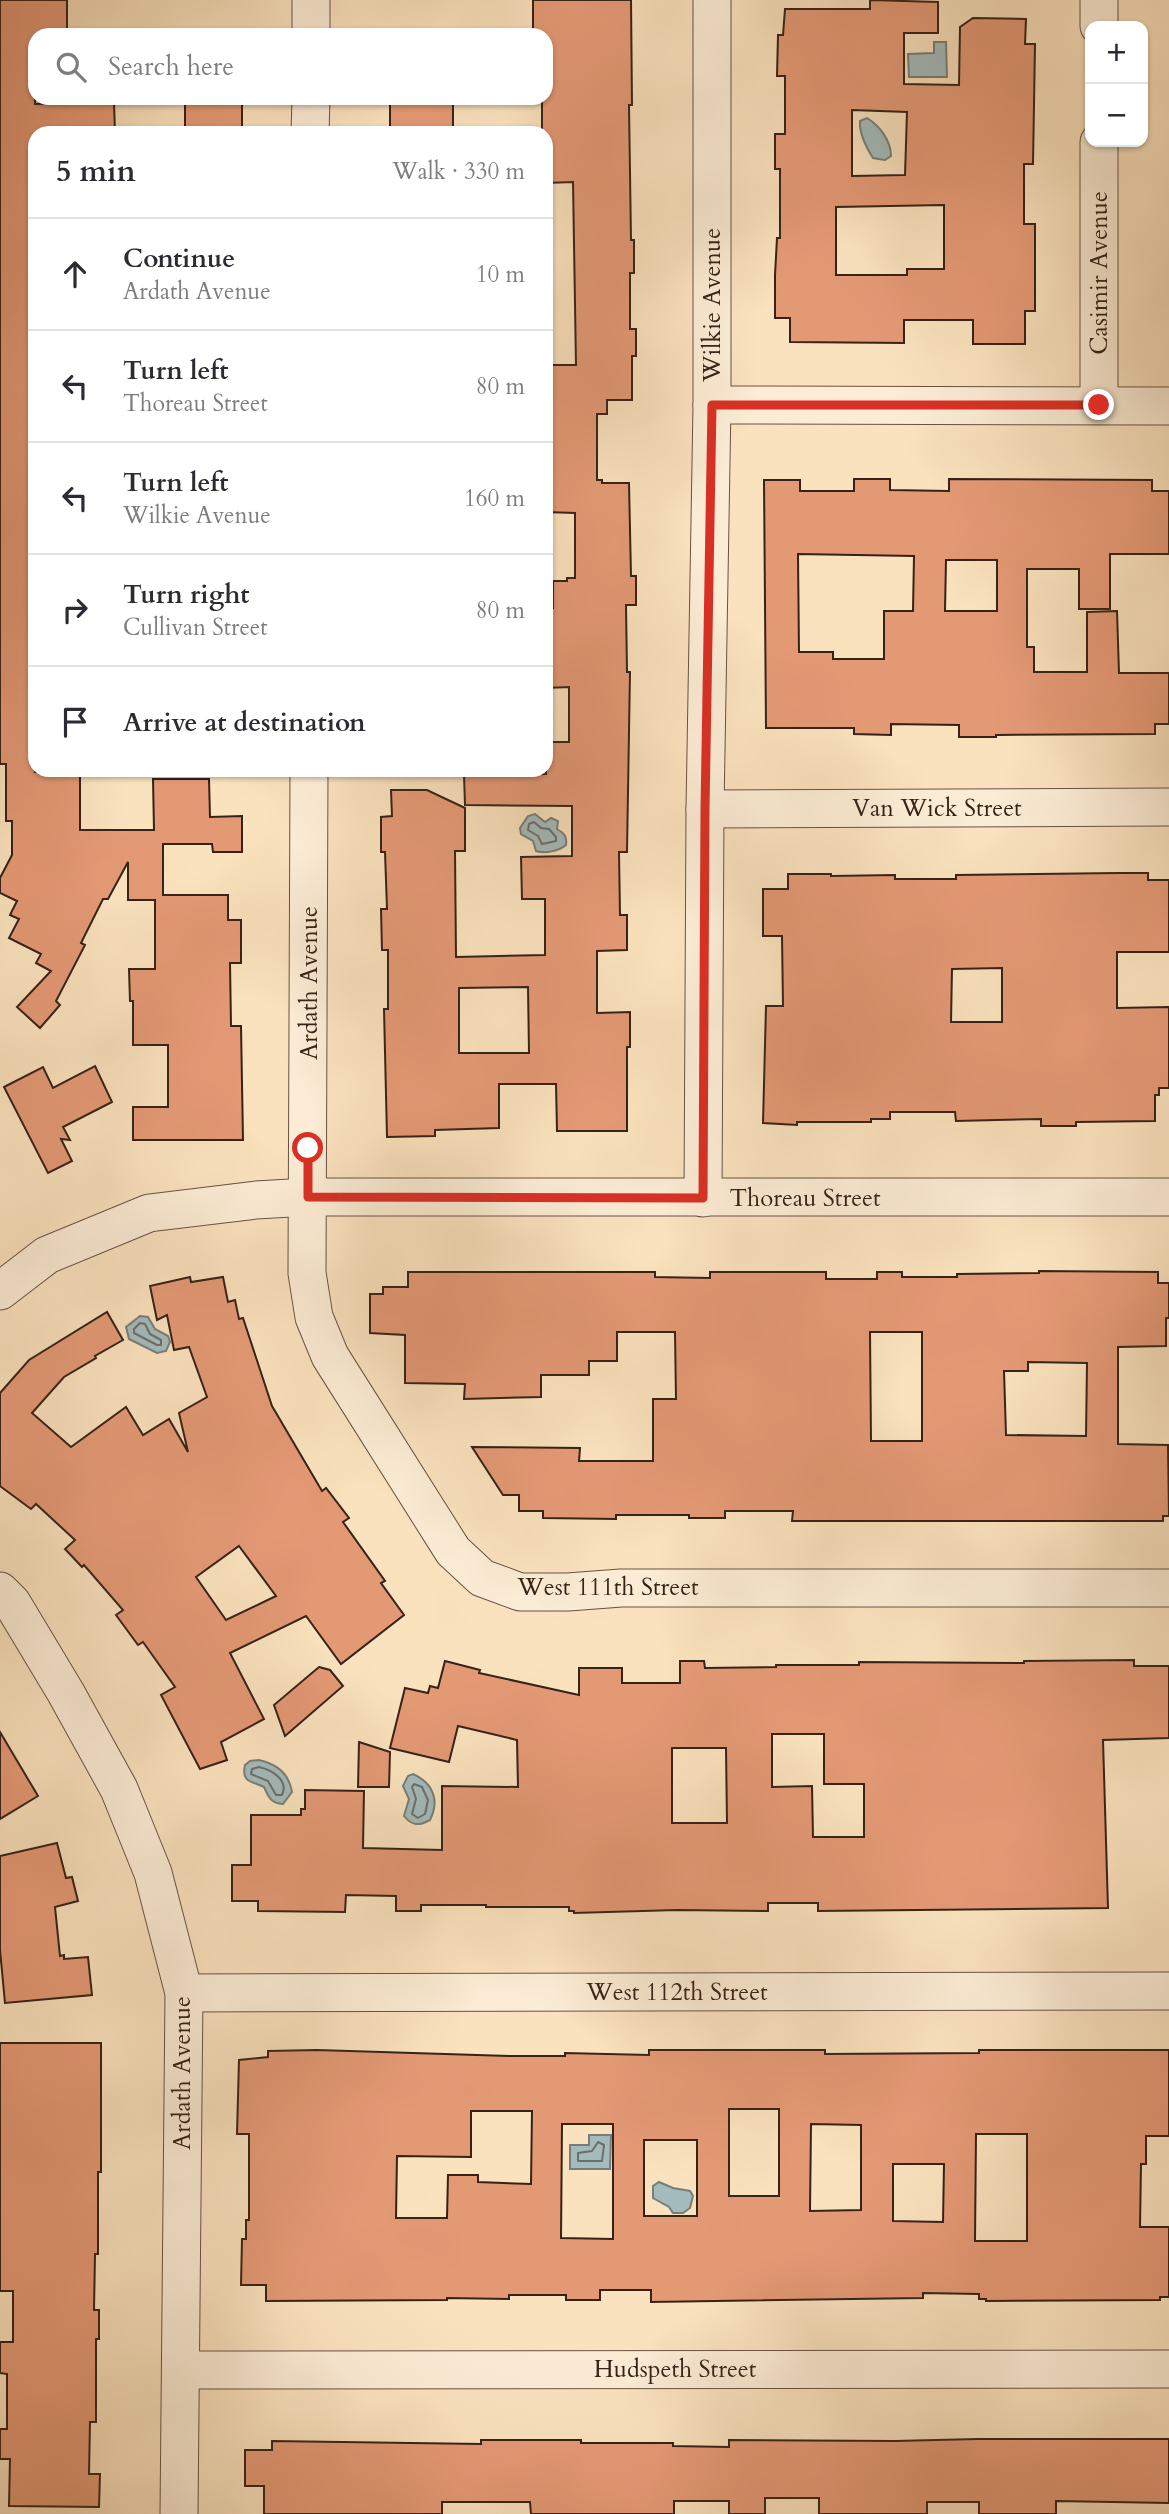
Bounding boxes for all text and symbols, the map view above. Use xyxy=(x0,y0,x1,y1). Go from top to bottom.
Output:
map controls xyxy=(1085,21,1148,147)
button: + xyxy=(1085,21,1148,84)
search box xyxy=(28,28,553,105)
icon: search xyxy=(52,48,90,86)
text: Search here xyxy=(108,49,234,84)
button: − xyxy=(1085,84,1148,147)
text: 5 min xyxy=(56,151,136,192)
text: Walk · 330 m xyxy=(392,156,525,187)
street label: Casimir Avenue xyxy=(1083,191,1116,355)
street label: Wilkie Avenue xyxy=(696,228,729,383)
text: Continue xyxy=(123,241,235,276)
icon: ahead xyxy=(56,255,94,293)
text: 10 m xyxy=(476,259,525,290)
text: Ardath Avenue xyxy=(123,276,271,307)
text: Turn left xyxy=(123,353,228,388)
icon: left xyxy=(56,367,94,405)
text: 80 m xyxy=(476,371,525,402)
text: Thoreau Street xyxy=(123,388,268,419)
route end xyxy=(1083,389,1114,420)
text: Turn left xyxy=(123,465,228,500)
icon: left xyxy=(56,479,94,517)
text: 160 m xyxy=(464,483,525,514)
text: Wilkie Avenue xyxy=(123,500,271,531)
text: Turn right xyxy=(123,577,250,612)
icon: right xyxy=(56,591,94,629)
text: 80 m xyxy=(476,595,525,626)
text: Cullivan Street xyxy=(123,612,268,643)
icon: arrive xyxy=(56,703,94,741)
text: Arrive at destination xyxy=(123,705,366,740)
street label: Van Wick Street xyxy=(852,792,1022,825)
street label: Ardath Avenue xyxy=(293,906,326,1060)
route start xyxy=(292,1132,323,1163)
street label: Thoreau Street xyxy=(729,1182,881,1215)
street label: West 111th Street xyxy=(516,1571,699,1604)
street label: West 112th Street xyxy=(585,1976,768,2009)
street label: Ardath Avenue xyxy=(166,1996,199,2150)
street label: Hudspeth Street xyxy=(594,2353,757,2386)

